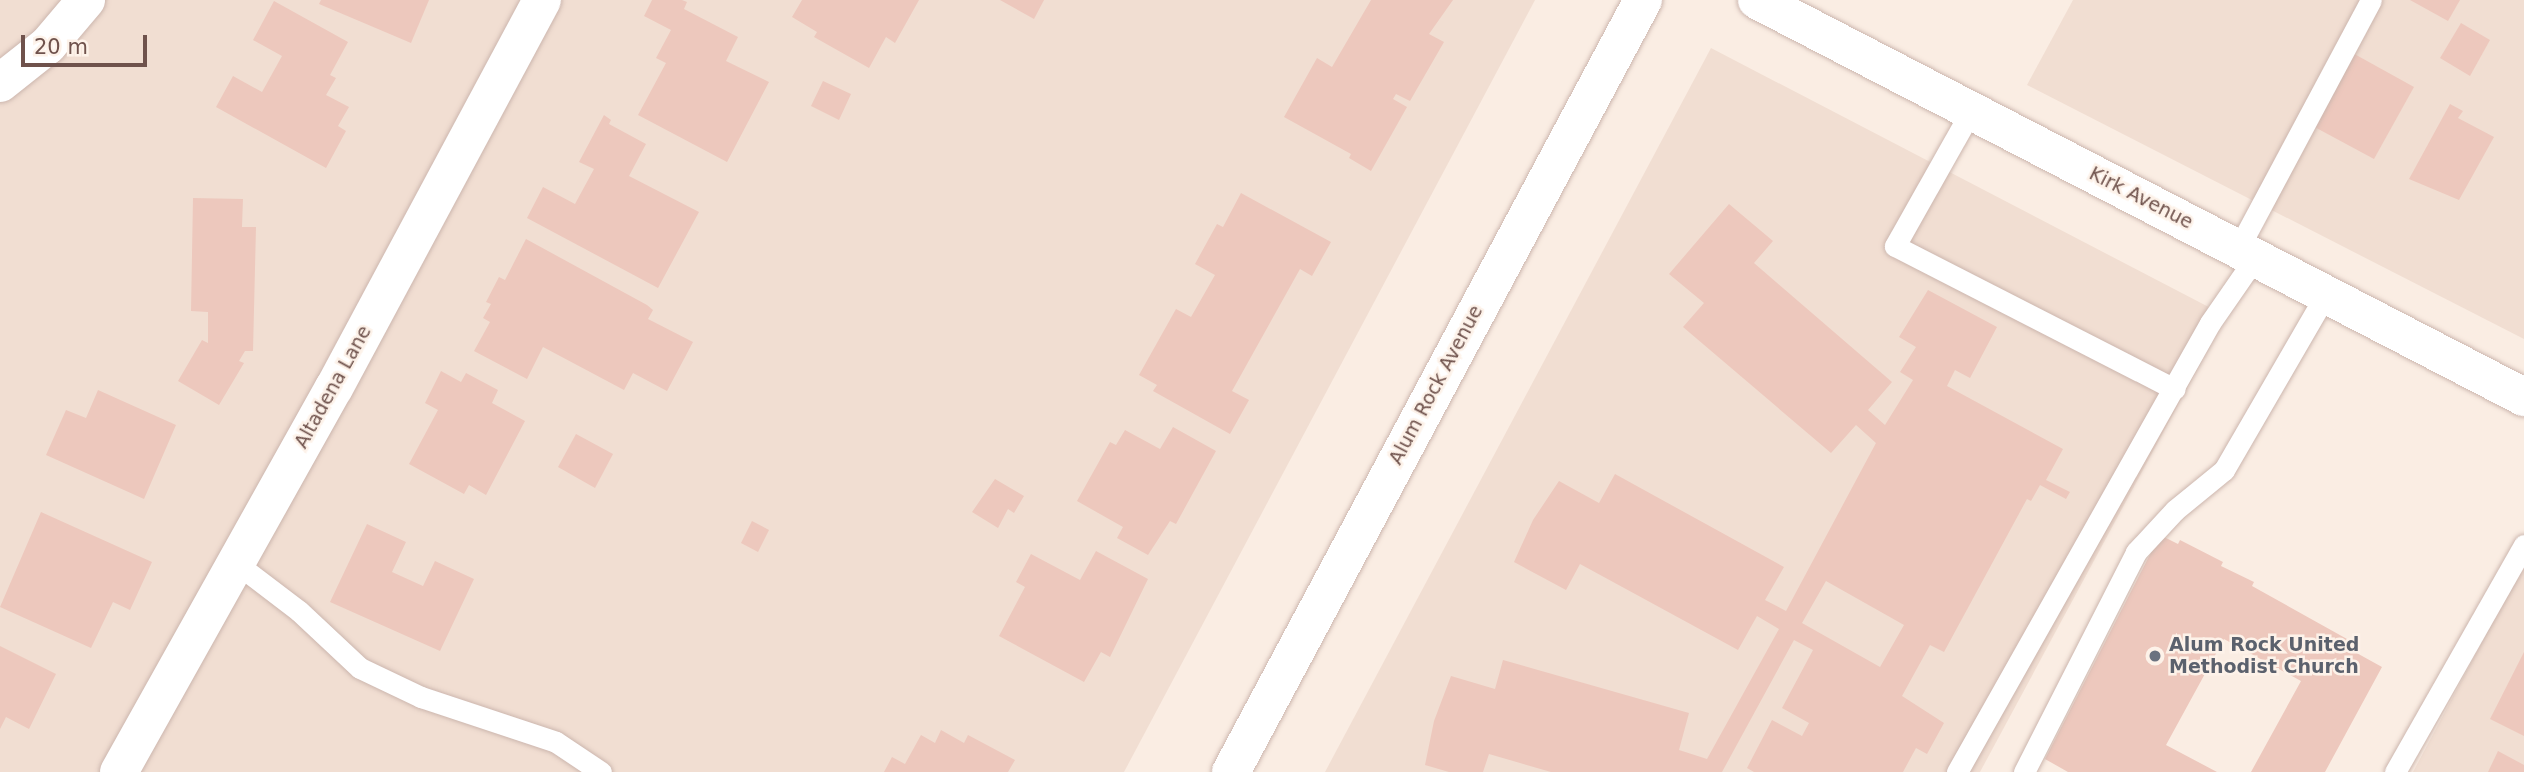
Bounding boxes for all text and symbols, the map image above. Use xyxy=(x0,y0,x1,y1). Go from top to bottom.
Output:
scale bar xyxy=(24,21,150,65)
text: 20 m xyxy=(34,35,88,59)
street label: Kirk Avenue xyxy=(2085,162,2197,234)
street label: Alum Rock Avenue xyxy=(1384,302,1488,468)
street label: Altadena Lane xyxy=(290,322,376,452)
place label: Alum Rock United Methodist Church xyxy=(2169,634,2359,678)
marker: Alum Rock United Methodist Church xyxy=(2147,648,2163,664)

